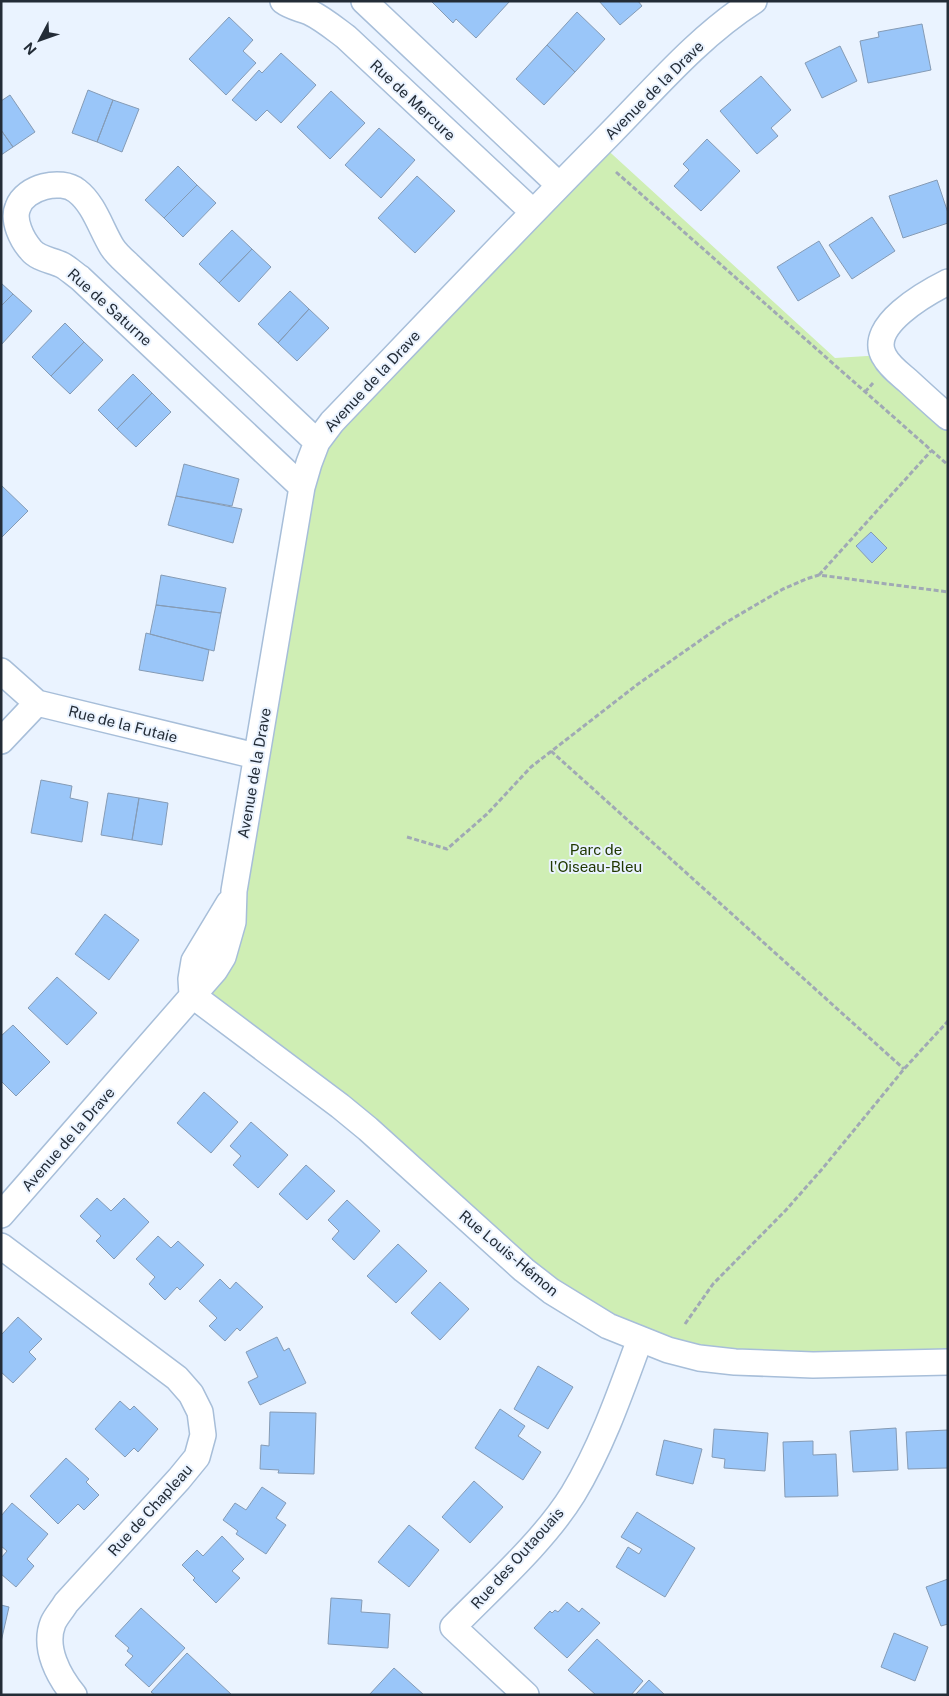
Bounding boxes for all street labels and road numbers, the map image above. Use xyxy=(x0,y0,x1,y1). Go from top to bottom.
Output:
street label: Avenue de la Drave xyxy=(601,37,707,143)
street label: Rue de Mercure xyxy=(367,56,459,144)
street label: Rue de Saturne xyxy=(65,265,155,349)
street label: Avenue de la Drave xyxy=(321,327,423,435)
street label: Rue de la Futaie xyxy=(67,702,179,746)
street label: Avenue de la Drave xyxy=(234,706,274,840)
street label: Avenue de la Drave xyxy=(18,1084,118,1194)
street label: Rue Louis-Hémon xyxy=(456,1207,562,1299)
street label: Rue de Chapleau xyxy=(104,1461,196,1559)
street label: Rue des Outaouais xyxy=(467,1504,567,1612)

